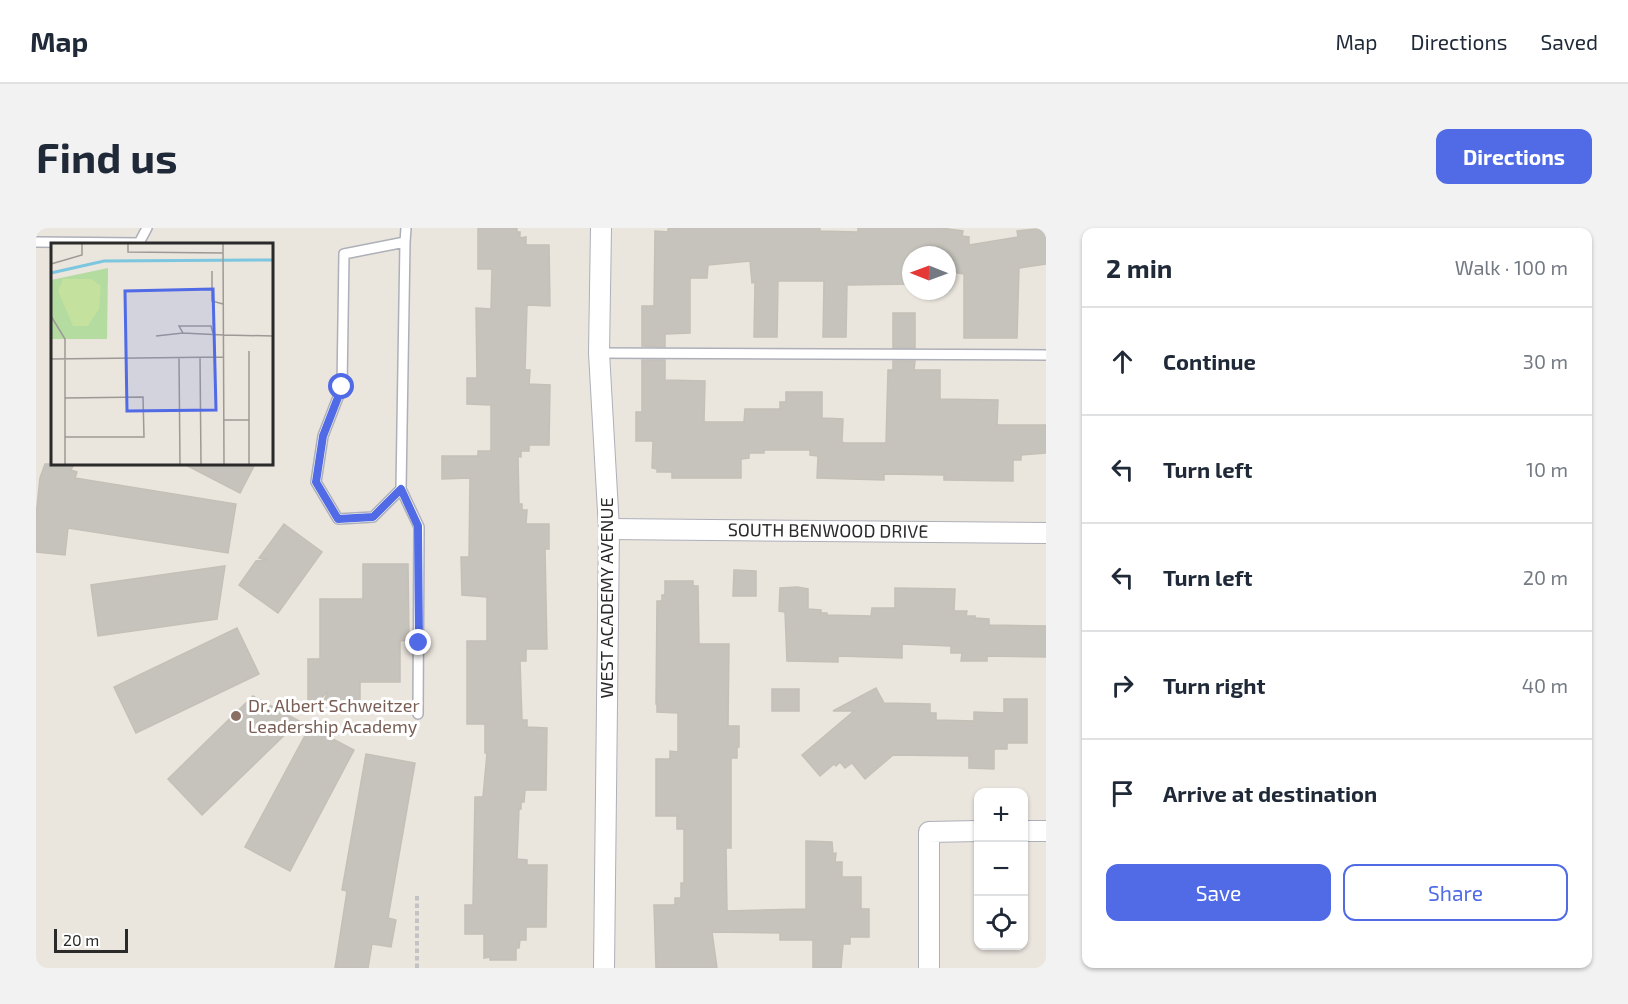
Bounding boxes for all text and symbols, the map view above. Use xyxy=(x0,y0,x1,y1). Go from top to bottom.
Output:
text: Map xyxy=(30,24,88,58)
text: Map xyxy=(1335,29,1378,54)
text: Directions xyxy=(1411,29,1507,54)
text: Saved xyxy=(1540,29,1598,54)
button: Directions xyxy=(1436,129,1592,184)
text: Find us xyxy=(36,131,178,181)
inset map xyxy=(51,243,273,465)
north arrow xyxy=(902,246,956,300)
text: 2 min xyxy=(1106,252,1172,283)
text: Walk · 100 m xyxy=(1455,255,1568,279)
icon: ahead xyxy=(1106,345,1139,378)
text: Continue xyxy=(1163,348,1256,374)
text: 30 m xyxy=(1523,349,1568,373)
route start xyxy=(328,373,354,399)
icon: left xyxy=(1106,453,1139,486)
text: Turn left xyxy=(1163,456,1252,482)
text: 10 m xyxy=(1526,457,1568,481)
street label: WEST ACADEMY AVENUE xyxy=(595,498,617,698)
street label: SOUTH BENWOOD DRIVE xyxy=(728,518,928,542)
icon: left xyxy=(1106,561,1139,594)
text: Turn left xyxy=(1163,564,1252,590)
text: 20 m xyxy=(1523,565,1568,589)
route end xyxy=(405,629,431,655)
icon: right xyxy=(1106,669,1139,702)
text: Turn right xyxy=(1163,672,1265,698)
text: 40 m xyxy=(1522,673,1568,697)
place label: Dr. Albert Schweitzer Leadership Academy xyxy=(248,694,420,737)
marker: Dr. Albert Schweitzer Leadership Academy xyxy=(229,709,243,723)
icon: arrive xyxy=(1106,777,1139,810)
text: Arrive at destination xyxy=(1163,780,1377,806)
map controls xyxy=(974,788,1028,950)
button: + xyxy=(974,788,1028,842)
button: − xyxy=(974,842,1028,896)
button: Save xyxy=(1106,864,1331,921)
button: Share xyxy=(1343,864,1568,921)
button: locate xyxy=(974,896,1028,950)
scale bar xyxy=(54,926,128,954)
text: 20 m xyxy=(63,930,99,949)

